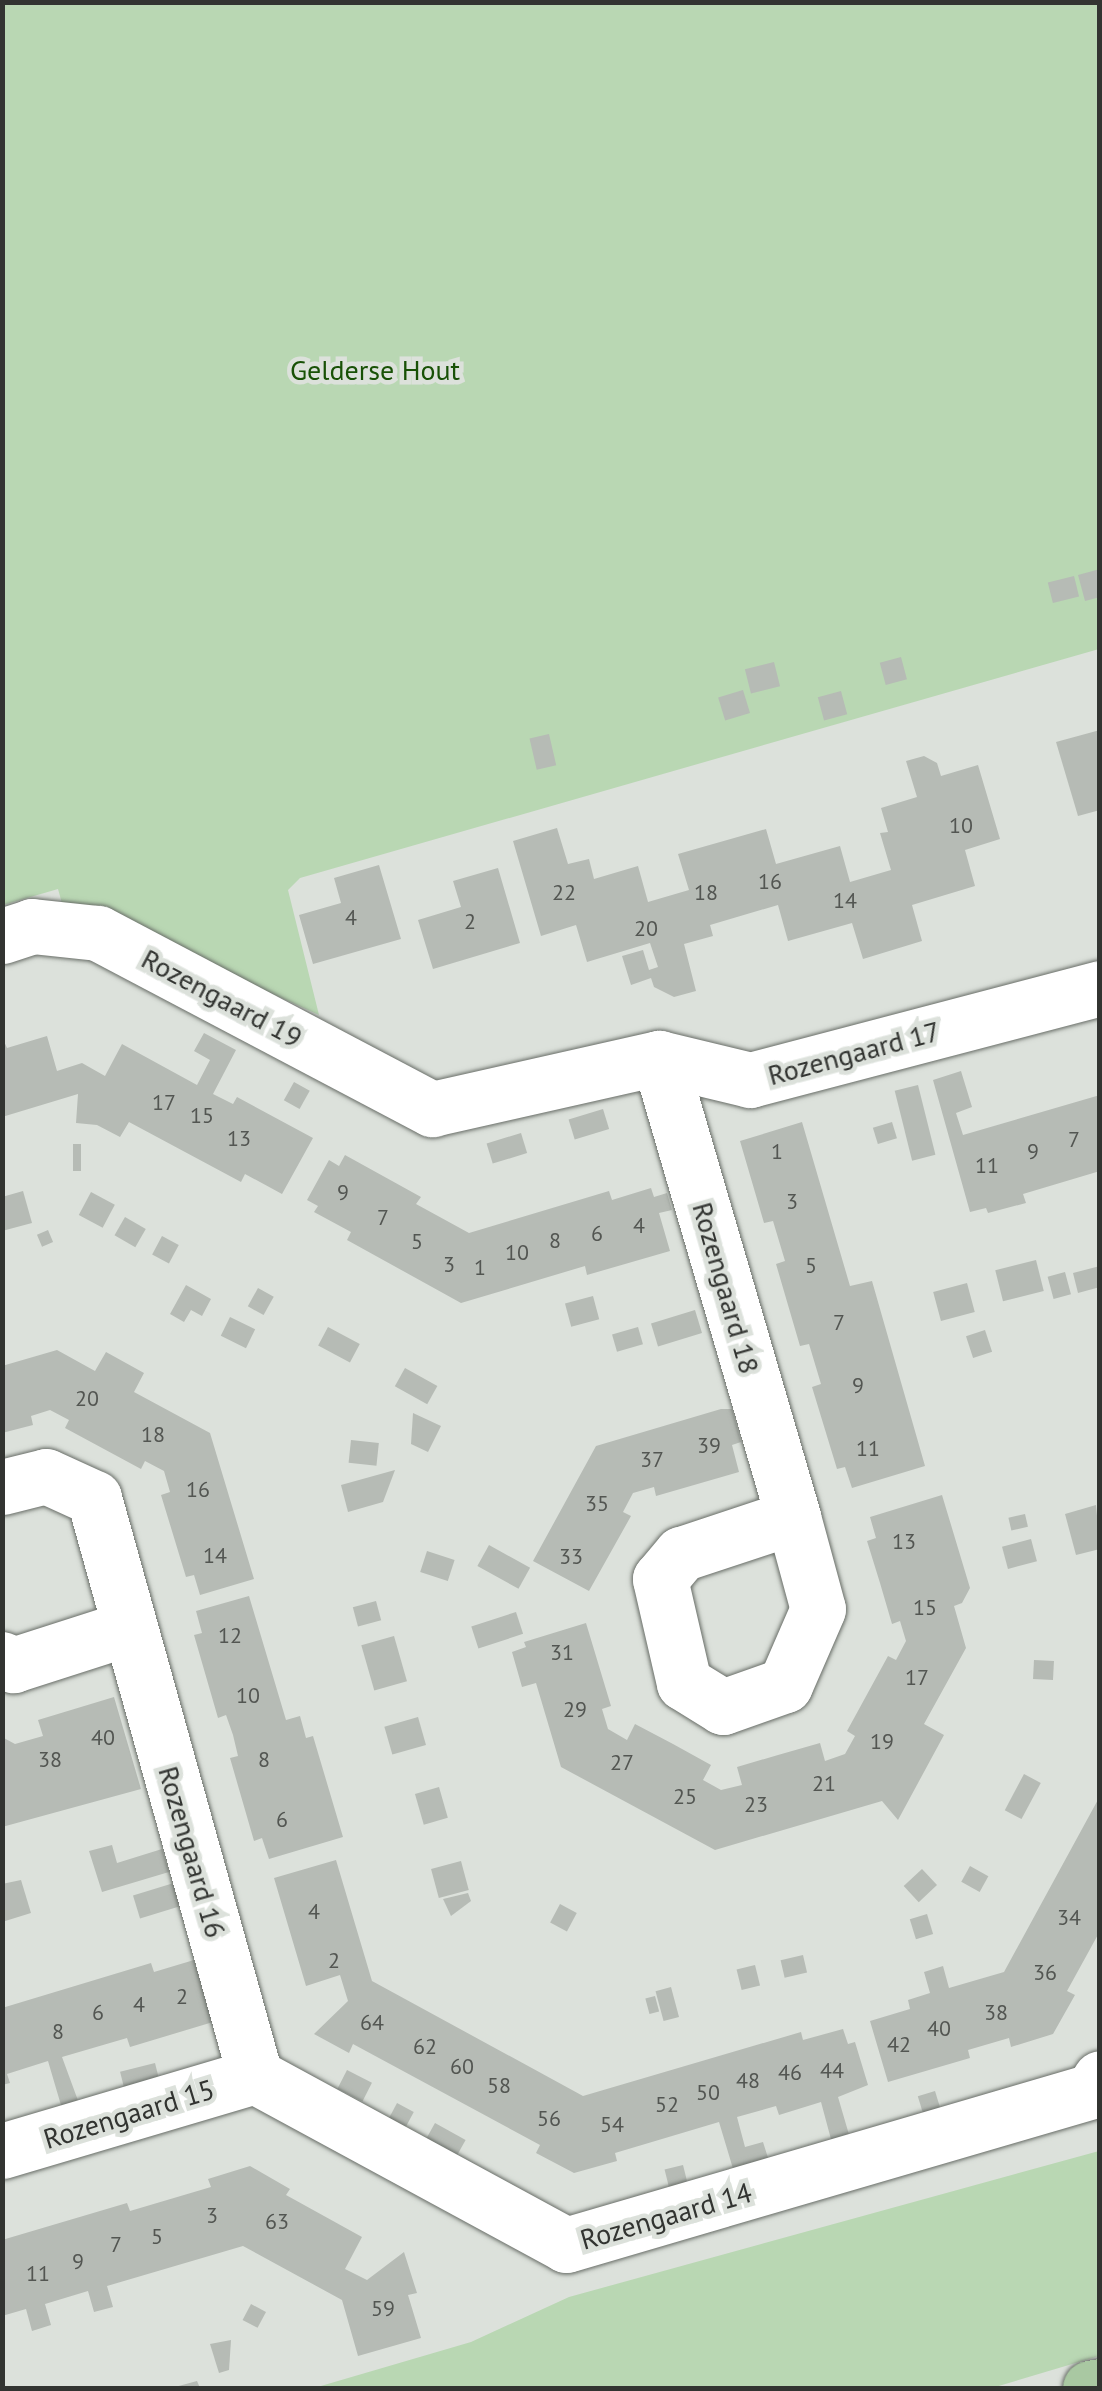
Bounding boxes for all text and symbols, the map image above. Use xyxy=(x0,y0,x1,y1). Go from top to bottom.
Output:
park label: Gelderse Hout xyxy=(290,353,460,387)
house number: 10 xyxy=(949,813,973,839)
house number: 16 xyxy=(758,869,782,895)
house number: 22 xyxy=(552,880,576,906)
house number: 18 xyxy=(694,880,718,906)
house number: 14 xyxy=(833,888,857,914)
house number: 4 xyxy=(345,905,357,931)
house number: 2 xyxy=(464,909,476,935)
house number: 20 xyxy=(634,916,658,942)
street label: Rozengaard 19 xyxy=(136,942,308,1054)
street label: Rozengaard 17 xyxy=(764,1014,944,1092)
house number: 17 xyxy=(152,1090,176,1116)
house number: 15 xyxy=(190,1103,214,1129)
house number: 13 xyxy=(227,1126,251,1152)
house number: 7 xyxy=(1068,1127,1080,1153)
house number: 1 xyxy=(771,1139,783,1165)
house number: 9 xyxy=(1027,1139,1039,1165)
house number: 11 xyxy=(975,1153,999,1179)
house number: 9 xyxy=(337,1180,349,1206)
house number: 3 xyxy=(786,1189,798,1215)
street label: Rozengaard 18 xyxy=(685,1198,767,1378)
house number: 7 xyxy=(377,1205,389,1231)
house number: 4 xyxy=(633,1213,645,1239)
house number: 6 xyxy=(591,1221,603,1247)
house number: 8 xyxy=(549,1228,561,1254)
house number: 5 xyxy=(411,1229,423,1255)
house number: 10 xyxy=(505,1240,529,1266)
house number: 3 xyxy=(443,1252,455,1278)
house number: 5 xyxy=(805,1253,817,1279)
house number: 1 xyxy=(474,1255,486,1281)
house number: 7 xyxy=(833,1310,845,1336)
house number: 9 xyxy=(852,1373,864,1399)
house number: 20 xyxy=(75,1386,99,1412)
house number: 18 xyxy=(141,1422,165,1448)
house number: 39 xyxy=(697,1433,721,1459)
house number: 11 xyxy=(856,1436,880,1462)
house number: 37 xyxy=(640,1447,664,1473)
house number: 16 xyxy=(186,1477,210,1503)
house number: 35 xyxy=(585,1491,609,1517)
house number: 13 xyxy=(892,1529,916,1555)
house number: 14 xyxy=(203,1543,227,1569)
house number: 33 xyxy=(559,1544,583,1570)
house number: 15 xyxy=(913,1595,937,1621)
house number: 12 xyxy=(218,1623,242,1649)
house number: 31 xyxy=(550,1640,574,1666)
house number: 17 xyxy=(905,1665,929,1691)
house number: 10 xyxy=(236,1683,260,1709)
house number: 29 xyxy=(563,1697,587,1723)
house number: 40 xyxy=(91,1725,115,1751)
house number: 19 xyxy=(870,1729,894,1755)
house number: 38 xyxy=(38,1747,62,1773)
house number: 8 xyxy=(258,1747,270,1773)
house number: 27 xyxy=(610,1750,634,1776)
street label: Rozengaard 16 xyxy=(151,1762,233,1942)
house number: 21 xyxy=(812,1771,836,1797)
house number: 25 xyxy=(673,1784,697,1810)
house number: 23 xyxy=(744,1792,768,1818)
house number: 6 xyxy=(276,1807,288,1833)
house number: 4 xyxy=(308,1899,320,1925)
house number: 34 xyxy=(1057,1905,1081,1931)
house number: 2 xyxy=(328,1948,340,1974)
house number: 36 xyxy=(1033,1960,1057,1986)
house number: 2 xyxy=(176,1984,188,2010)
house number: 4 xyxy=(133,1992,145,2018)
house number: 6 xyxy=(92,2000,104,2026)
house number: 38 xyxy=(984,2000,1008,2026)
house number: 64 xyxy=(360,2010,384,2036)
house number: 40 xyxy=(927,2016,951,2042)
house number: 8 xyxy=(52,2019,64,2045)
house number: 42 xyxy=(887,2032,911,2058)
house number: 62 xyxy=(413,2034,437,2060)
house number: 60 xyxy=(450,2054,474,2080)
house number: 44 xyxy=(820,2058,844,2084)
house number: 46 xyxy=(778,2060,802,2086)
house number: 48 xyxy=(736,2068,760,2094)
street label: Rozengaard 15 xyxy=(40,2072,218,2156)
house number: 58 xyxy=(487,2073,511,2099)
house number: 50 xyxy=(696,2080,720,2106)
house number: 52 xyxy=(655,2092,679,2118)
house number: 56 xyxy=(537,2106,561,2132)
house number: 54 xyxy=(600,2112,624,2138)
street label: Rozengaard 14 xyxy=(576,2175,756,2257)
house number: 3 xyxy=(206,2203,218,2229)
house number: 63 xyxy=(265,2209,289,2235)
house number: 5 xyxy=(151,2224,163,2250)
house number: 7 xyxy=(110,2232,122,2258)
house number: 9 xyxy=(72,2249,84,2275)
house number: 11 xyxy=(26,2261,50,2287)
house number: 59 xyxy=(371,2296,395,2322)

